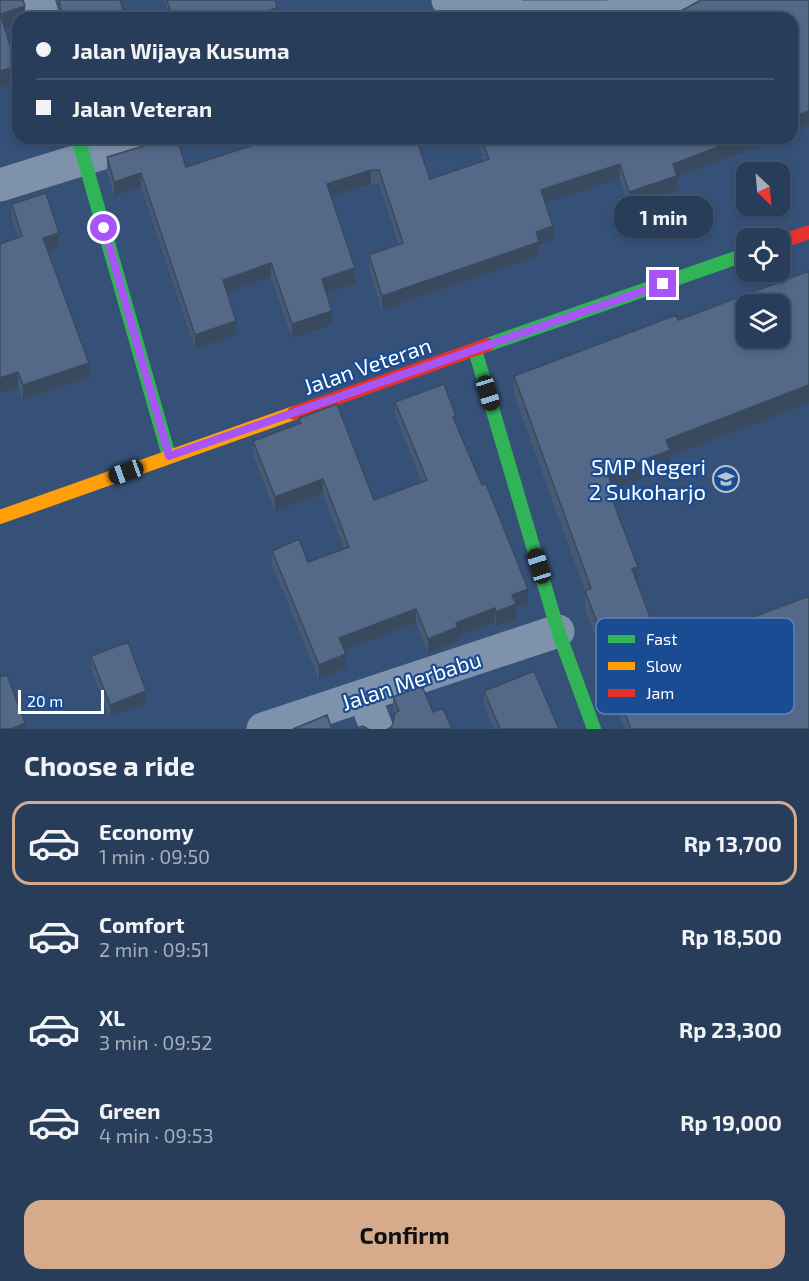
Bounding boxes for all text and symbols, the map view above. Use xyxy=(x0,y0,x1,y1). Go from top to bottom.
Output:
text: Jalan Wijaya Kusuma xyxy=(72,37,290,63)
text: Jalan Veteran xyxy=(72,95,212,121)
north arrow xyxy=(736,162,790,216)
map controls xyxy=(736,162,790,348)
callout: 1 min xyxy=(614,197,712,239)
text: 1 min xyxy=(639,205,688,229)
route start xyxy=(90,214,117,241)
button: locate xyxy=(736,228,790,282)
route end xyxy=(649,270,676,297)
button: layers xyxy=(736,294,790,348)
street label: Jalan Veteran xyxy=(300,331,434,399)
car xyxy=(474,373,502,413)
place label: SMP Negeri 2 Sukoharjo xyxy=(589,453,706,505)
car xyxy=(106,457,146,487)
school or university icon: SMP Negeri 2 Sukoharjo xyxy=(711,464,741,494)
car xyxy=(525,546,553,586)
legend xyxy=(596,618,794,714)
text: Fast xyxy=(646,629,677,648)
street label: Jalan Merbabu xyxy=(338,645,484,715)
text: Slow xyxy=(646,656,682,675)
text: Jam xyxy=(646,683,674,702)
scale bar xyxy=(18,687,104,714)
text: 20 m xyxy=(27,691,63,710)
text: Choose a ride xyxy=(24,749,195,781)
icon: car xyxy=(27,816,81,870)
text: Economy xyxy=(99,818,194,844)
text: Rp 13,700 xyxy=(684,830,782,856)
text: 1 min · 09:50 xyxy=(99,844,210,868)
icon: car xyxy=(27,909,81,963)
text: Comfort xyxy=(99,911,184,937)
text: Rp 18,500 xyxy=(681,923,782,949)
text: 2 min · 09:51 xyxy=(99,937,209,961)
icon: car xyxy=(27,1002,81,1056)
text: XL xyxy=(99,1004,125,1030)
text: Rp 23,300 xyxy=(679,1016,782,1042)
text: 3 min · 09:52 xyxy=(99,1030,213,1054)
icon: car xyxy=(27,1095,81,1149)
text: Green xyxy=(99,1097,161,1123)
text: Rp 19,000 xyxy=(680,1109,782,1135)
text: 4 min · 09:53 xyxy=(99,1123,214,1147)
button: Confirm xyxy=(24,1200,785,1269)

